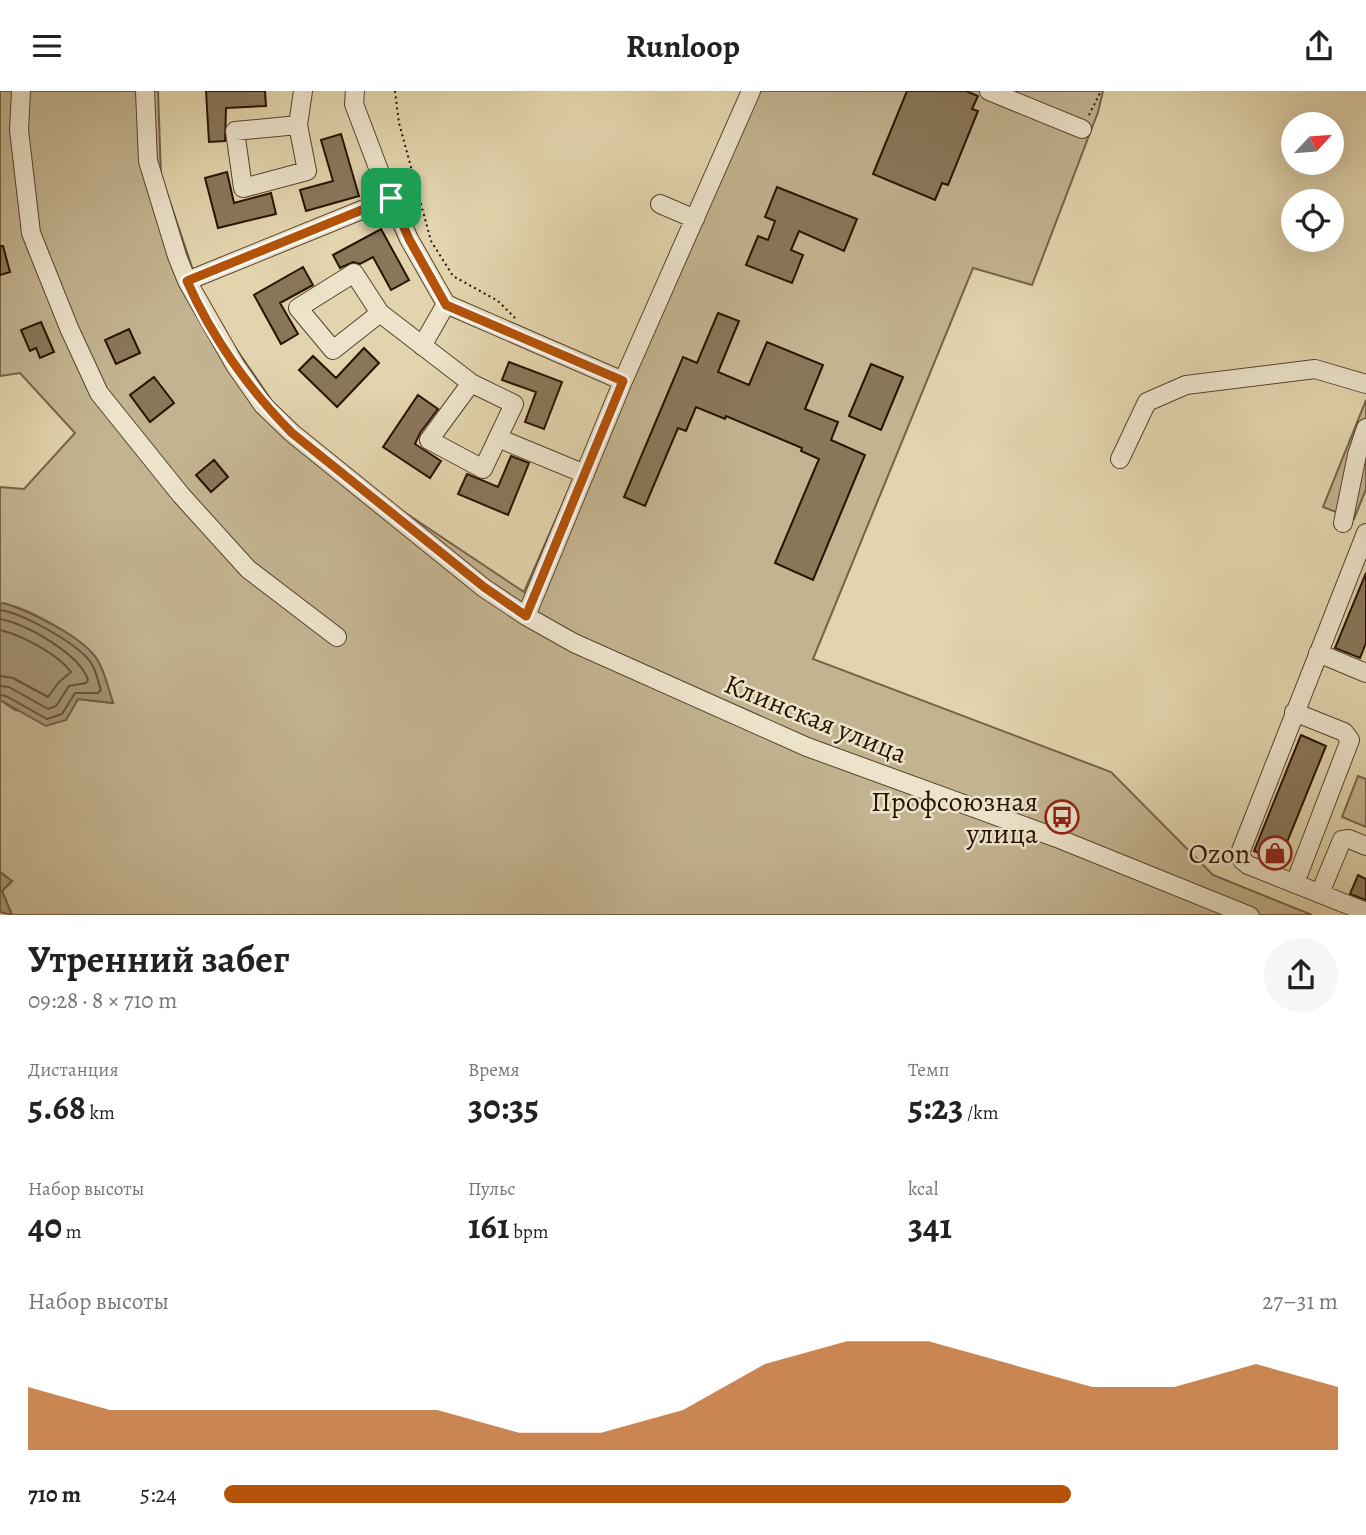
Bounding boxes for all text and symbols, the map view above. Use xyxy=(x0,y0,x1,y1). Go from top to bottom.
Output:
text: Runloop xyxy=(626,24,740,68)
icon: menu xyxy=(28,27,66,65)
icon: share xyxy=(1300,27,1338,65)
north arrow xyxy=(1281,112,1344,175)
map controls xyxy=(1281,112,1344,252)
pin xyxy=(361,168,421,228)
icon: arrive xyxy=(372,179,410,217)
button: locate xyxy=(1281,189,1344,252)
street label: Клинская улица xyxy=(719,665,913,773)
place label: Профсоюзная улица xyxy=(871,783,1038,853)
bus stop icon: Профсоюзная улица xyxy=(1043,798,1081,836)
shop icon: Ozon xyxy=(1256,834,1294,872)
place label: Ozon xyxy=(1188,835,1250,873)
text: Утренний забег xyxy=(28,933,289,985)
button: share xyxy=(1264,938,1338,1012)
text: 09:28 · 8 × 710 m xyxy=(28,985,177,1016)
text: Дистанция xyxy=(28,1057,119,1083)
text: Время xyxy=(468,1057,520,1083)
text: Темп xyxy=(908,1057,949,1083)
text: 5.68 xyxy=(28,1083,86,1131)
text: 30:35 xyxy=(468,1083,539,1131)
text: 5:23 xyxy=(908,1083,963,1131)
text: km xyxy=(86,1100,115,1126)
text: /km xyxy=(963,1100,999,1126)
text: Набор высоты xyxy=(28,1176,144,1202)
text: Пульс xyxy=(468,1176,516,1202)
text: kcal xyxy=(908,1176,938,1202)
text: 40 xyxy=(28,1202,62,1250)
text: 161 xyxy=(468,1202,509,1250)
text: 341 xyxy=(908,1202,952,1250)
text: m xyxy=(62,1219,82,1245)
text: bpm xyxy=(509,1219,549,1245)
text: Набор высоты xyxy=(28,1286,169,1317)
text: 27–31 m xyxy=(1262,1286,1338,1317)
text: 710 m xyxy=(28,1479,81,1510)
text: 5:24 xyxy=(140,1479,177,1510)

